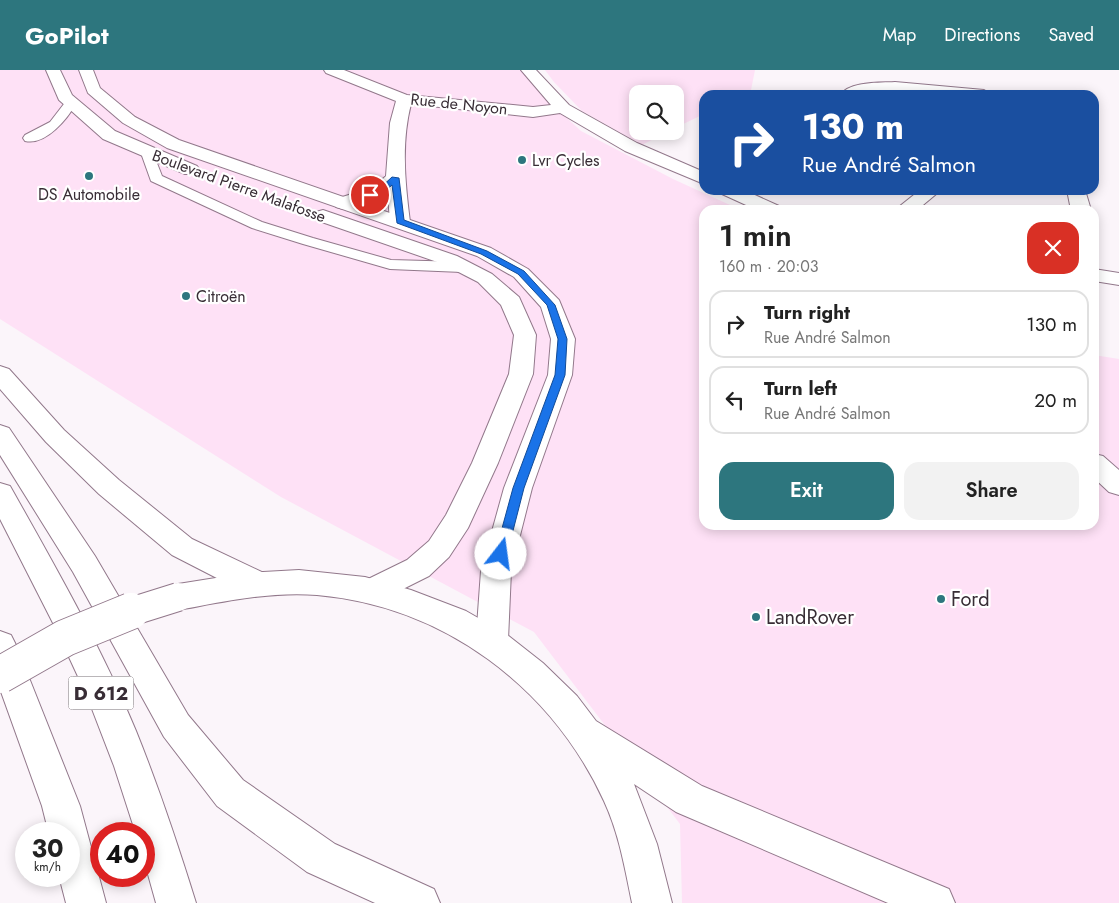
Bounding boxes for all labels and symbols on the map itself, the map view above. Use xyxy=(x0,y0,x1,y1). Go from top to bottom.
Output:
street label: Rue de Noyon xyxy=(409,87,509,121)
street label: Boulevard Pierre Malafosse xyxy=(149,144,329,228)
place label: Lvr Cycles xyxy=(532,149,600,172)
marker: Lvr Cycles xyxy=(516,154,528,166)
marker: DS Automobile xyxy=(83,170,95,182)
pin xyxy=(349,174,391,216)
place label: DS Automobile xyxy=(38,183,140,206)
place label: Citroën xyxy=(196,285,246,308)
marker: Citroën xyxy=(180,290,192,302)
position arrow xyxy=(474,527,526,579)
place label: Ford xyxy=(951,585,990,614)
marker: Ford xyxy=(935,593,947,605)
place label: LandRover xyxy=(766,603,854,632)
marker: LandRover xyxy=(750,611,762,623)
road number: D 612 xyxy=(68,676,134,710)
speed limit sign: 40 xyxy=(90,822,155,887)

